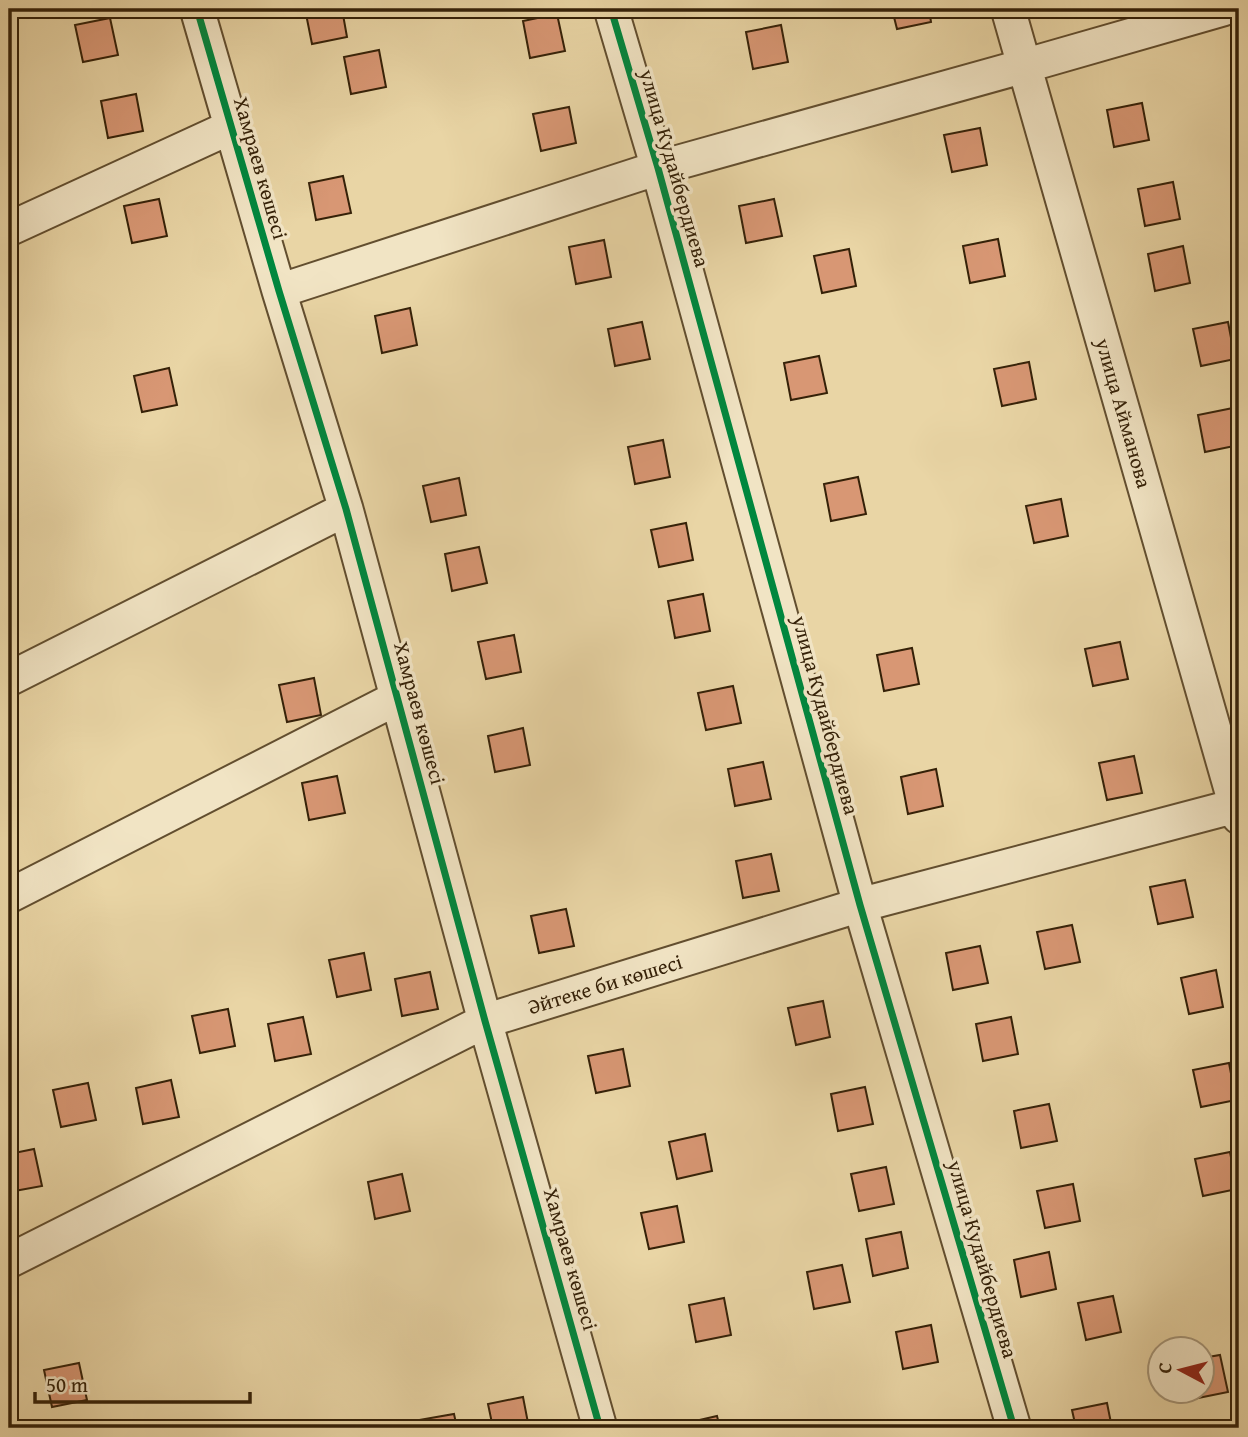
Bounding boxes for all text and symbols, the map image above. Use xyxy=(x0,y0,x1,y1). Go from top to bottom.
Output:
street label: улица Кудайбердиева xyxy=(632,64,718,271)
street label: Хамраев көшесі xyxy=(226,93,296,243)
street label: улица Айманова xyxy=(1088,333,1160,492)
street label: улица Кудайбердиева xyxy=(784,611,867,818)
street label: Хамраев көшесі xyxy=(386,638,454,788)
street label: Әйтеке би көшесі xyxy=(524,946,686,1022)
street label: улица Кудайбердиева xyxy=(940,1155,1026,1362)
street label: Хамраев көшесі xyxy=(536,1184,606,1334)
north arrow xyxy=(1146,1336,1216,1406)
scale bar xyxy=(35,1360,250,1404)
text: С xyxy=(1150,1361,1179,1375)
text: 50 m xyxy=(46,1369,88,1400)

